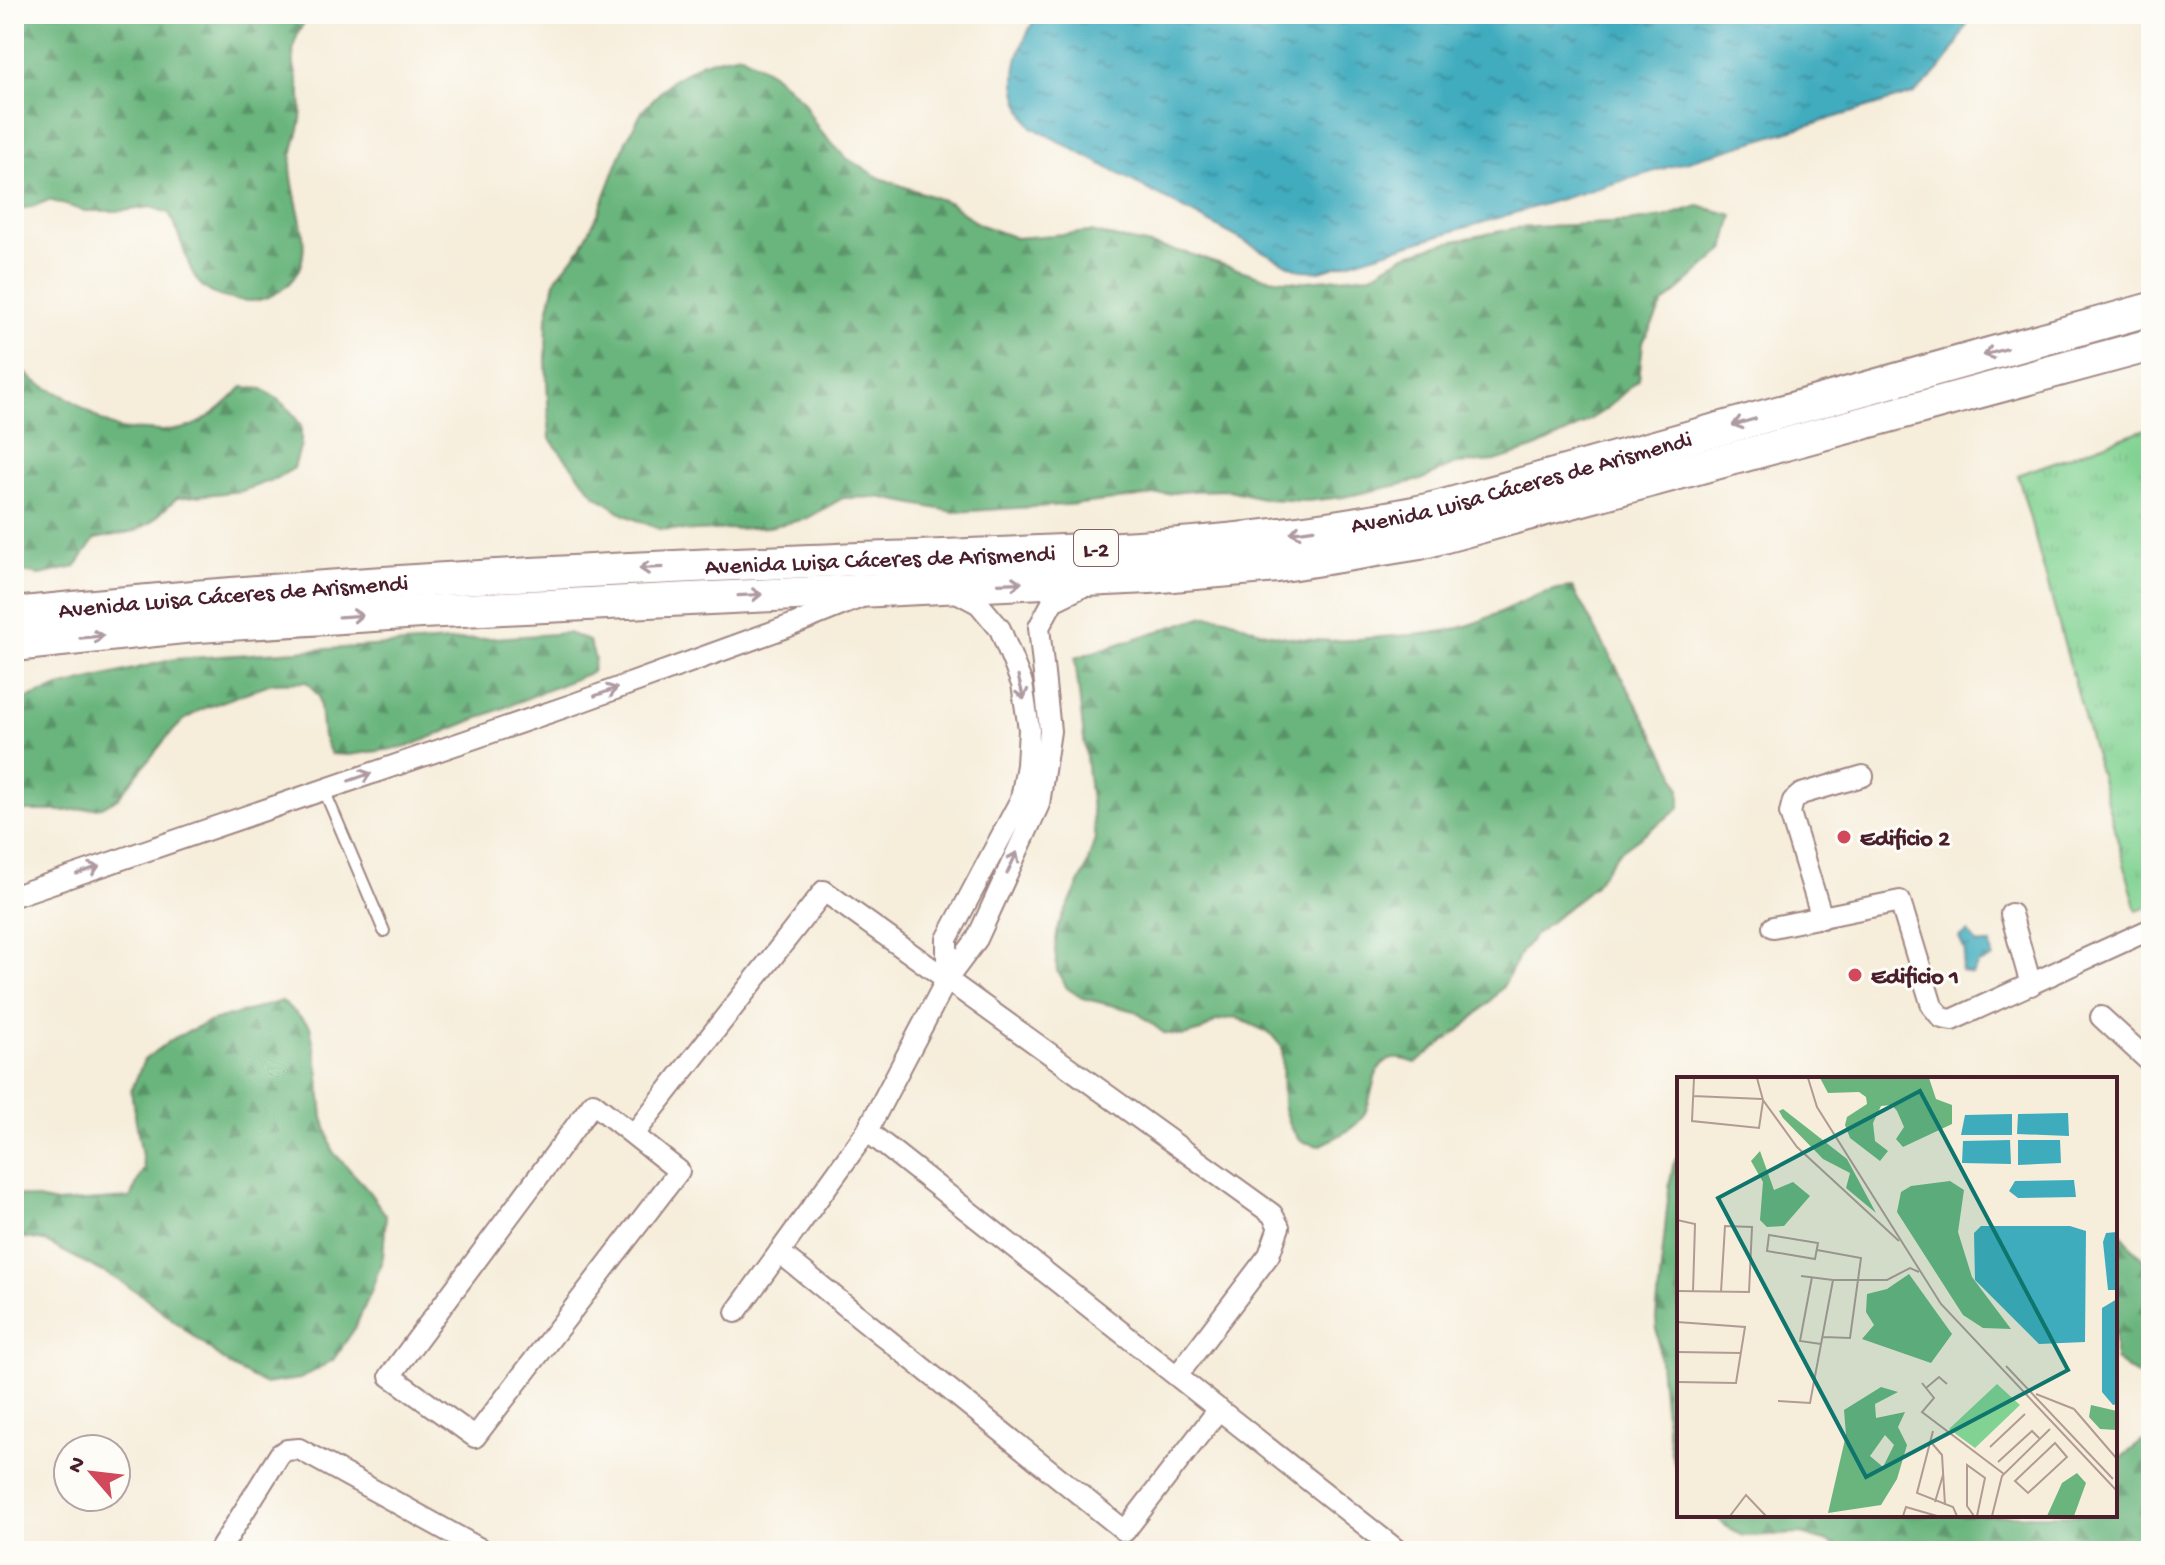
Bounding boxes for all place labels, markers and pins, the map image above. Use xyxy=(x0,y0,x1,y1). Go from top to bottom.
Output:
place label: Edificio 2 xyxy=(1860,826,1950,855)
marker: Edificio 2 xyxy=(1835,828,1853,846)
place label: Edificio 1 xyxy=(1871,964,1959,993)
marker: Edificio 1 xyxy=(1846,966,1864,984)

